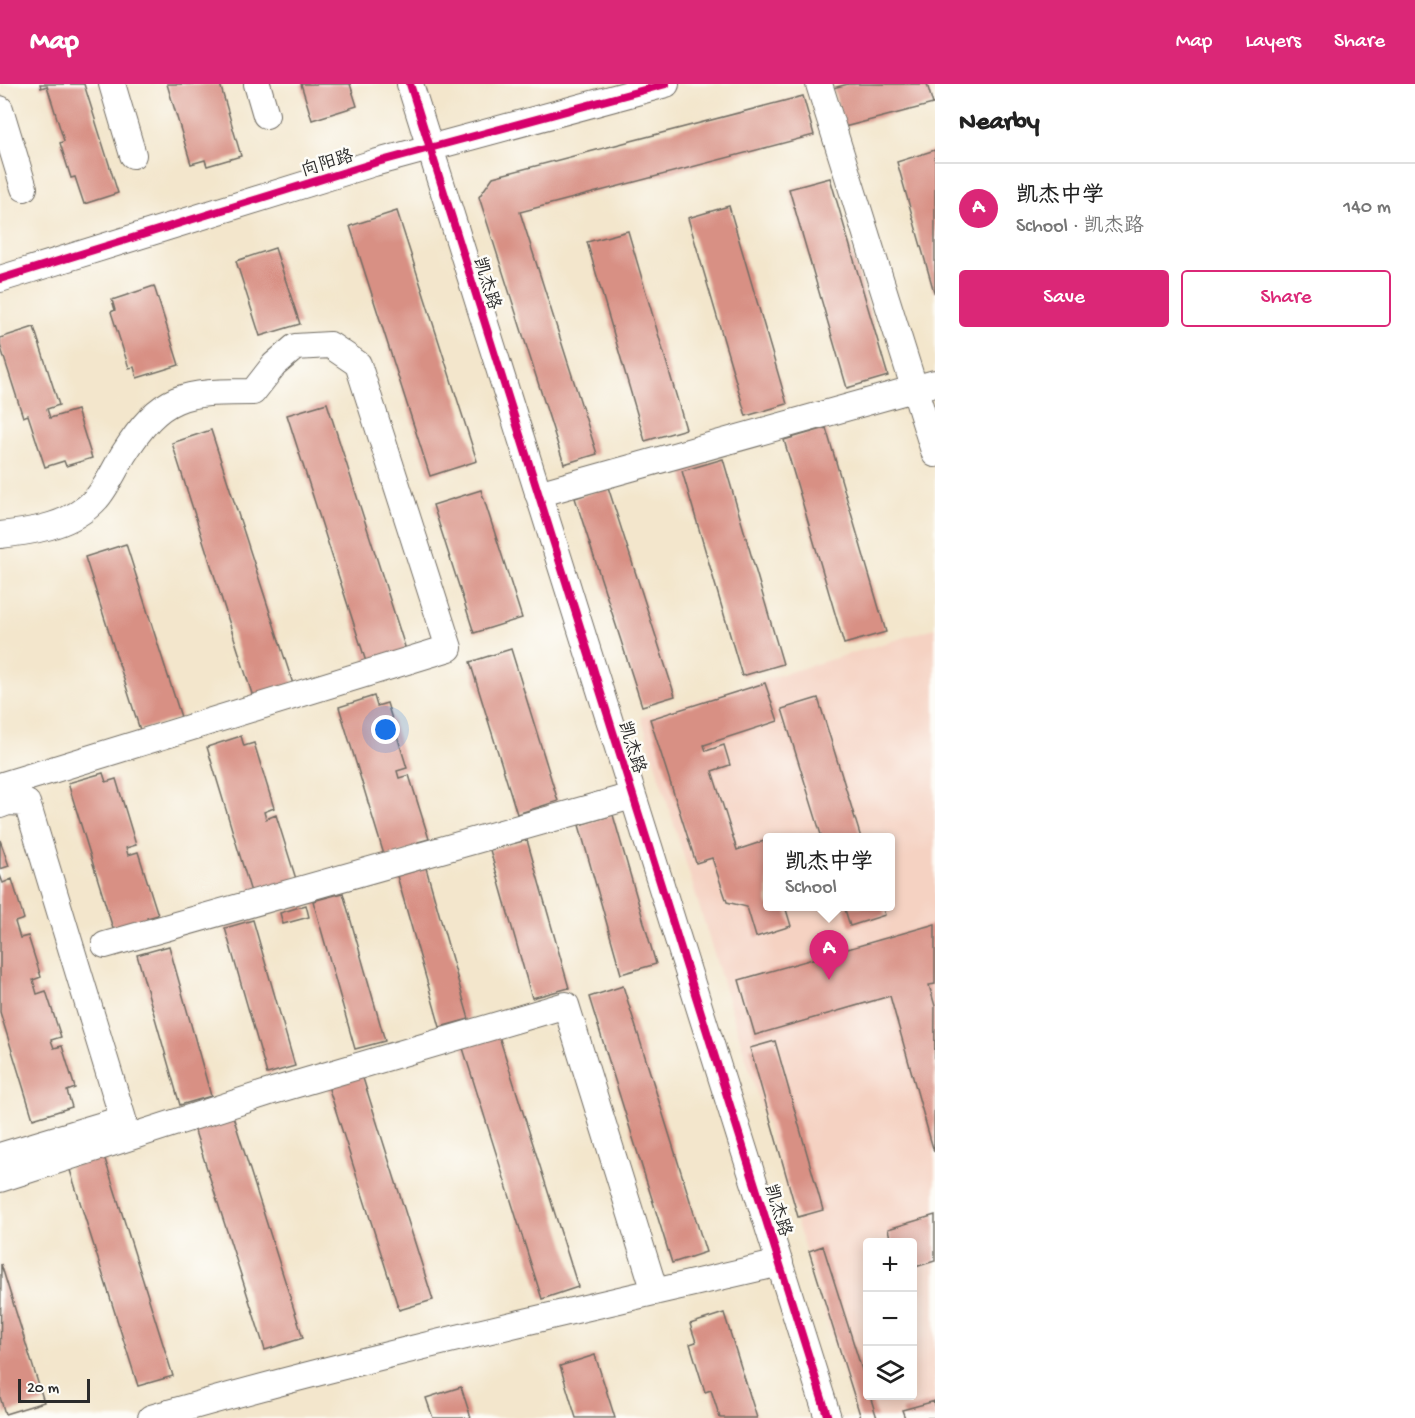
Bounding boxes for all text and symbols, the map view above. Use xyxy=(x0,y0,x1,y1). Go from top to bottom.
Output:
text: Map xyxy=(30,26,79,59)
text: Map xyxy=(1176,30,1212,55)
text: Layers xyxy=(1245,30,1301,55)
text: Share xyxy=(1334,30,1385,55)
text: Nearby xyxy=(959,108,1040,139)
street label: 向阳路 xyxy=(299,145,357,182)
text: 凯杰中学 xyxy=(1016,184,1104,210)
text: A xyxy=(973,197,984,220)
text: 140 m xyxy=(1343,197,1391,220)
text: School · 凯杰路 xyxy=(1016,216,1144,239)
street label: 凯杰路 xyxy=(468,255,505,313)
button: Save xyxy=(959,270,1169,327)
button: Share xyxy=(1181,270,1391,327)
your location xyxy=(371,715,400,744)
street label: 凯杰路 xyxy=(613,719,650,777)
popup xyxy=(763,833,895,911)
text: 凯杰中学 xyxy=(785,851,873,877)
text: School xyxy=(785,877,837,900)
pin: A xyxy=(810,930,848,980)
street label: 凯杰路 xyxy=(759,1182,796,1240)
map controls xyxy=(863,1238,917,1400)
button: + xyxy=(863,1238,917,1292)
button: − xyxy=(863,1292,917,1346)
button: layers xyxy=(863,1346,917,1400)
scale bar xyxy=(18,1376,90,1404)
text: 20 m xyxy=(27,1380,59,1399)

